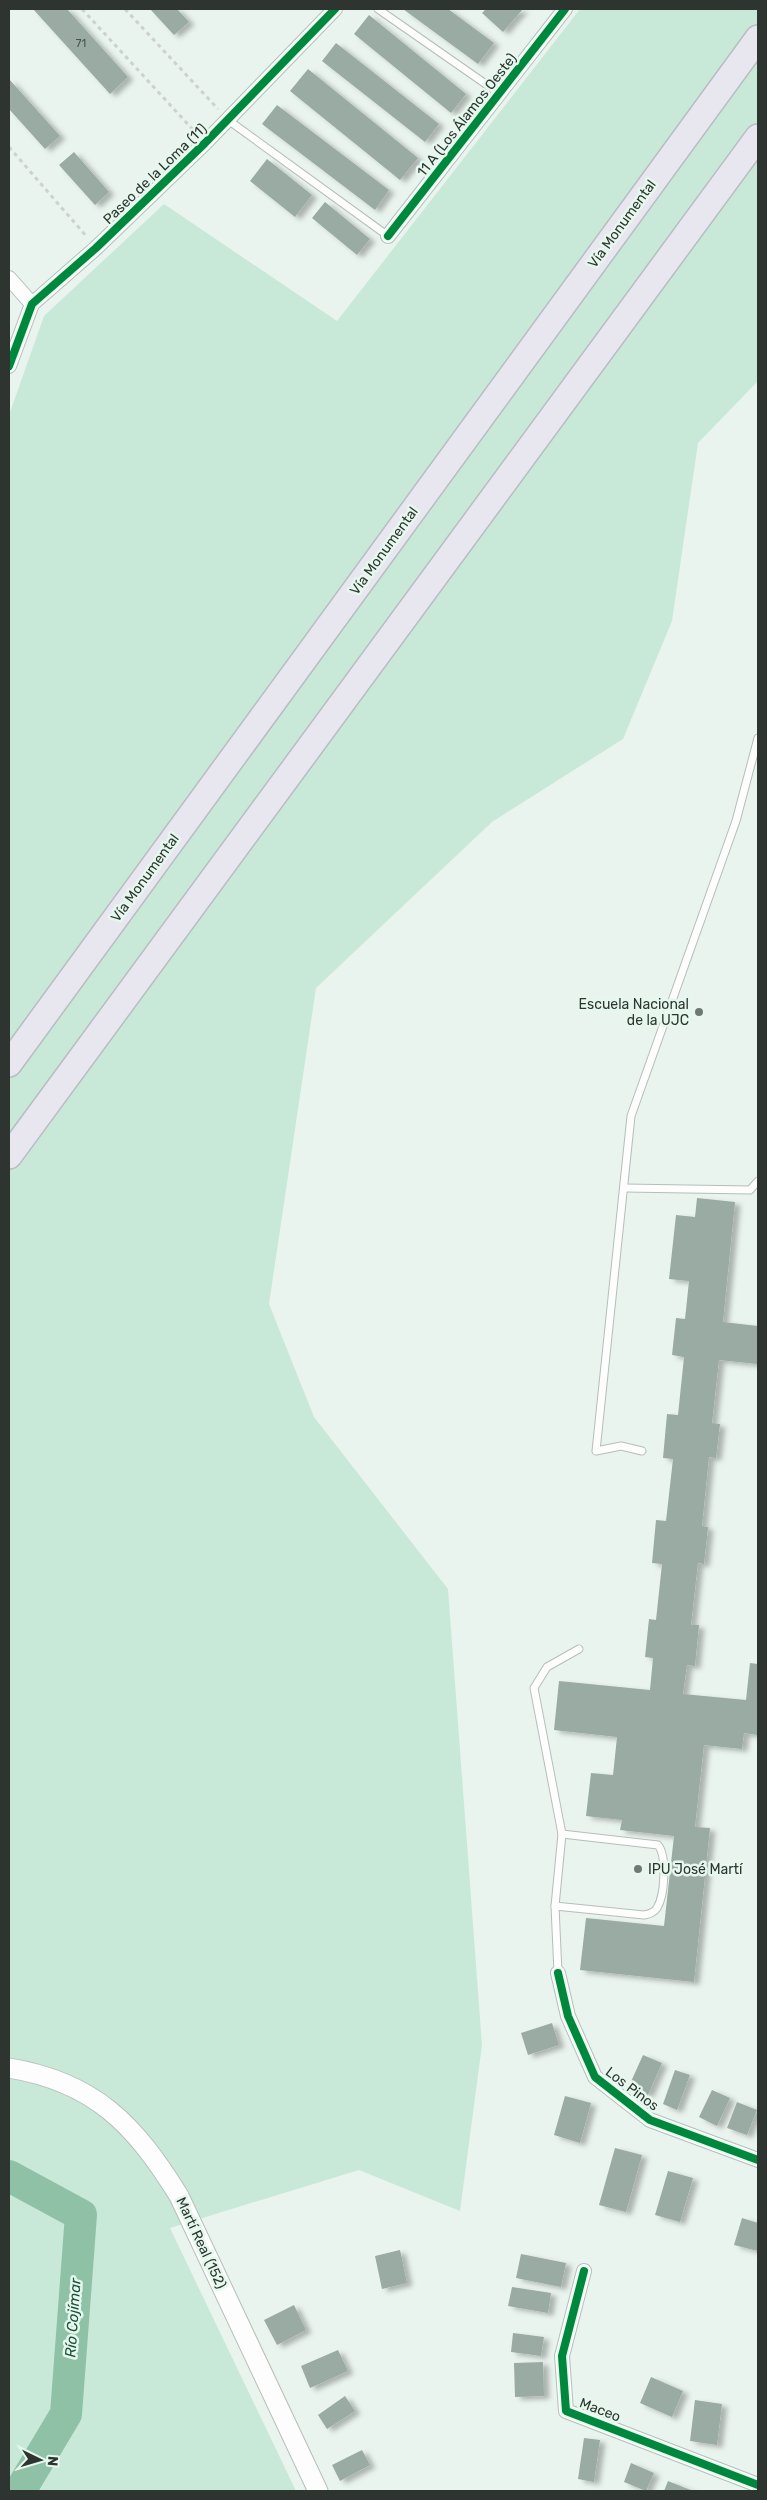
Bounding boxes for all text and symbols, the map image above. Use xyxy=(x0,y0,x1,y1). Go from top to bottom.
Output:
house number: 71 xyxy=(76,37,86,50)
street label: 11 A (Los Álamos Oeste) xyxy=(413,49,520,180)
street label: Paseo de la Loma (11) xyxy=(100,120,210,228)
street label: Vía Monumental xyxy=(584,177,660,271)
street label: Vía Monumental xyxy=(346,504,422,598)
street label: Vía Monumental xyxy=(107,831,183,925)
place label: Escuela Nacional de la UJC xyxy=(579,996,689,1029)
marker: Escuela Nacional de la UJC xyxy=(693,1006,705,1018)
place label: IPU José Martí xyxy=(648,1861,743,1878)
marker: IPU José Martí xyxy=(632,1863,644,1875)
street label: Los Pinos xyxy=(602,2063,662,2115)
street label: Martí Real (152) xyxy=(172,2194,230,2292)
water label: Río Cojímar xyxy=(61,2276,85,2358)
street label: Maceo xyxy=(577,2394,623,2426)
north arrow xyxy=(15,2435,65,2485)
text: N xyxy=(44,2455,61,2467)

